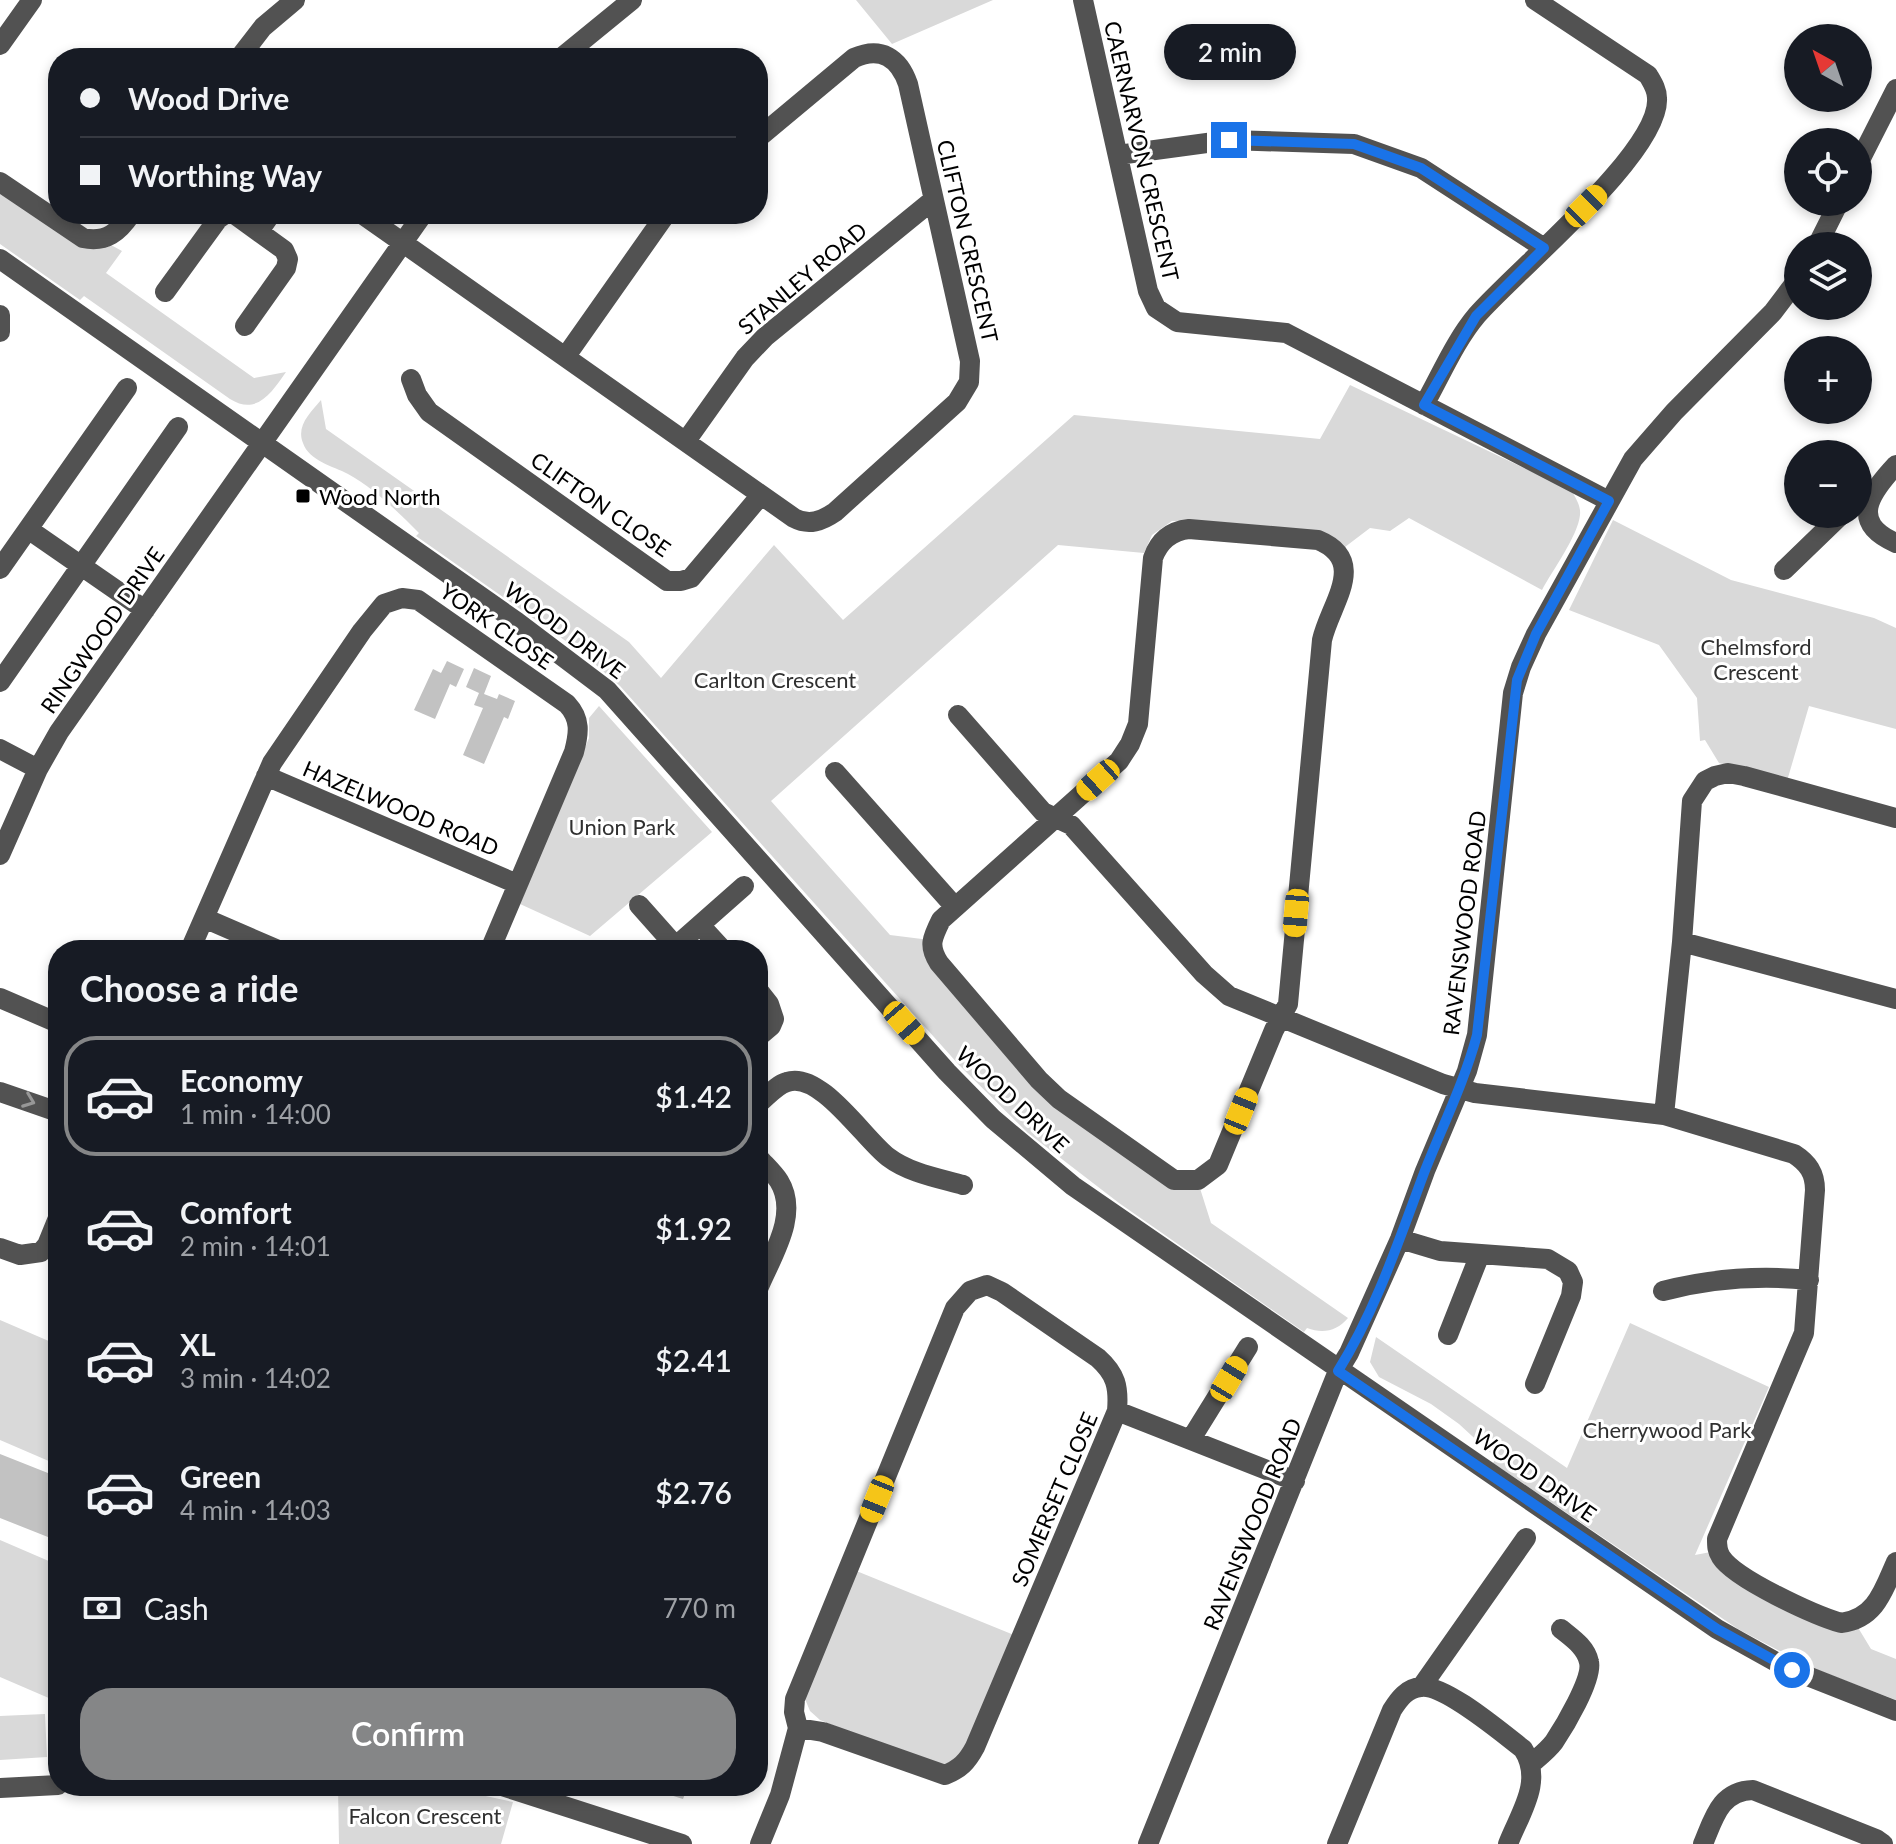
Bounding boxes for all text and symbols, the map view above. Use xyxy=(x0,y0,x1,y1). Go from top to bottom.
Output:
street label: CAERNARVON CRESCENT xyxy=(1099,18,1185,284)
callout: 2 min xyxy=(1163,24,1295,80)
north arrow xyxy=(1784,24,1872,112)
map controls xyxy=(1784,24,1872,528)
text: 2 min xyxy=(1198,36,1262,68)
text: Wood Drive xyxy=(128,80,289,116)
route end xyxy=(1211,122,1247,158)
button: locate xyxy=(1784,128,1872,216)
street label: CLIFTON CRESCENT xyxy=(932,137,1004,345)
text: Worthing Way xyxy=(128,157,322,193)
car xyxy=(1561,181,1611,231)
street label: STANLEY ROAD xyxy=(732,216,872,340)
button: layers xyxy=(1784,232,1872,320)
button: + xyxy=(1784,336,1872,424)
button: − xyxy=(1784,440,1872,528)
street label: CLIFTON CLOSE xyxy=(526,446,676,562)
place label: Wood North xyxy=(319,483,441,510)
marker: Wood North xyxy=(294,487,312,505)
street label: RINGWOOD DRIVE xyxy=(34,542,170,718)
street label: WOOD DRIVE xyxy=(499,576,631,684)
street label: YORK CLOSE xyxy=(435,577,559,675)
park label: Chelmsford Crescent xyxy=(1700,633,1812,685)
park label: Carlton Crescent xyxy=(694,666,856,693)
street label: HAZELWOOD ROAD xyxy=(299,755,503,861)
car xyxy=(1072,755,1124,805)
street label: RAVENSWOOD ROAD xyxy=(1437,809,1491,1037)
park label: Union Park xyxy=(569,813,676,840)
car xyxy=(1282,888,1310,938)
text: Choose a ride xyxy=(80,966,299,1010)
car xyxy=(879,997,929,1049)
street label: WOOD DRIVE xyxy=(951,1040,1075,1158)
icon: car xyxy=(84,1060,156,1132)
text: Economy xyxy=(180,1062,303,1098)
text: $1.42 xyxy=(655,1078,732,1114)
car xyxy=(1221,1084,1261,1138)
one-way arrow xyxy=(21,1091,35,1108)
text: 1 min · 14:00 xyxy=(180,1098,331,1130)
icon: car xyxy=(84,1192,156,1264)
text: Comfort xyxy=(180,1194,292,1230)
text: $1.92 xyxy=(655,1210,732,1246)
text: 2 min · 14:01 xyxy=(180,1230,331,1262)
icon: car xyxy=(84,1324,156,1396)
text: XL xyxy=(180,1326,216,1362)
text: $2.41 xyxy=(655,1342,732,1378)
car xyxy=(1206,1352,1252,1406)
text: 3 min · 14:02 xyxy=(180,1362,331,1394)
street label: SOMERSET CLOSE xyxy=(1005,1408,1103,1590)
street label: RAVENSWOOD ROAD xyxy=(1197,1414,1307,1634)
park label: Cherrywood Park xyxy=(1583,1416,1752,1443)
street label: WOOD DRIVE xyxy=(1468,1423,1602,1527)
icon: car xyxy=(84,1456,156,1528)
text: Green xyxy=(180,1458,261,1494)
car xyxy=(857,1472,897,1526)
text: $2.76 xyxy=(655,1474,732,1510)
text: 4 min · 14:03 xyxy=(180,1494,331,1526)
icon: cash xyxy=(80,1586,124,1630)
text: Cash xyxy=(144,1590,209,1626)
text: 770 m xyxy=(663,1592,736,1624)
route start xyxy=(1774,1652,1810,1688)
button: Confirm xyxy=(80,1688,736,1780)
park label: Falcon Crescent xyxy=(349,1802,502,1829)

